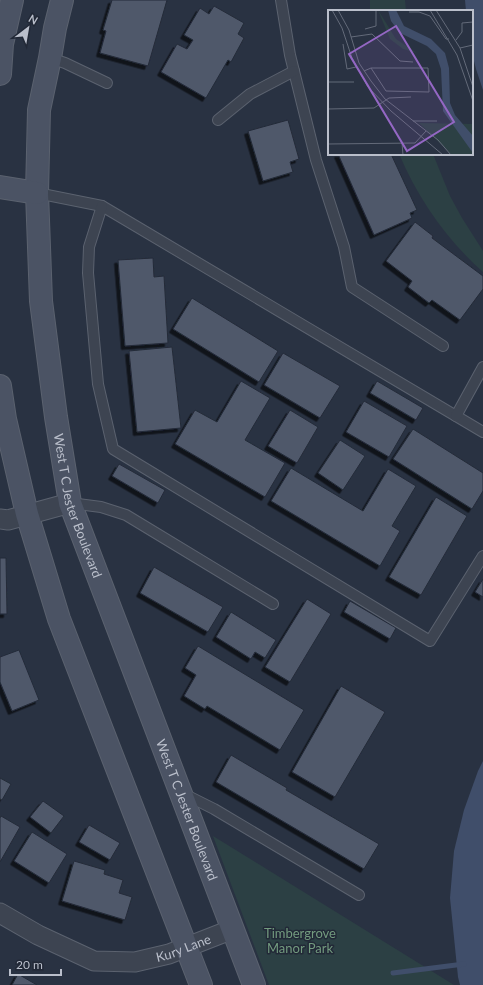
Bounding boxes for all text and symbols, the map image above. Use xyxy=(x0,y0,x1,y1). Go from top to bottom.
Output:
north arrow xyxy=(8,8,48,48)
inset map xyxy=(328,10,473,155)
text: N xyxy=(26,11,40,27)
street label: West T C Jester Boulevard xyxy=(51,432,106,580)
street label: West T C Jester Boulevard xyxy=(153,737,221,883)
park label: Timbergrove Manor Park xyxy=(264,925,336,956)
street label: Kury Lane xyxy=(154,930,213,965)
scale bar xyxy=(10,951,61,977)
text: 20 m xyxy=(16,957,43,972)

